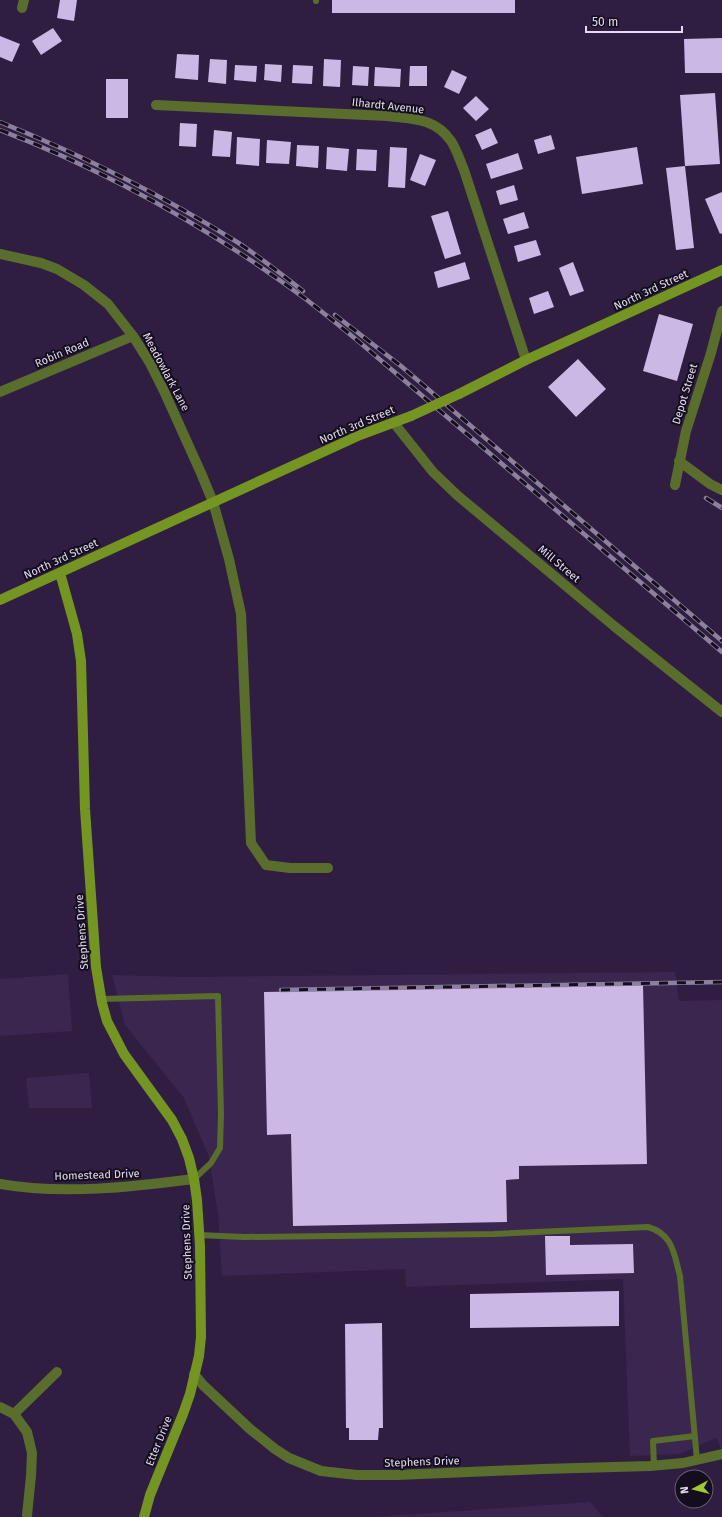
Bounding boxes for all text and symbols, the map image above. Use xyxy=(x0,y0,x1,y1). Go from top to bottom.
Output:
scale bar xyxy=(586,8,682,34)
text: 50 m xyxy=(592,15,618,29)
street label: Ilhardt Avenue xyxy=(351,96,425,116)
street label: North 3rd Street xyxy=(612,267,690,313)
street label: Meadowlark Lane xyxy=(140,331,192,413)
street label: Robin Road xyxy=(33,336,91,370)
street label: Depot Street xyxy=(670,362,700,426)
street label: North 3rd Street xyxy=(318,403,396,447)
street label: North 3rd Street xyxy=(22,536,100,582)
street label: Mill Street xyxy=(535,543,583,585)
street label: Stephens Drive xyxy=(73,894,91,970)
street label: Homestead Drive xyxy=(54,1167,140,1183)
street label: Stephens Drive xyxy=(179,1204,195,1280)
street label: Etter Drive xyxy=(143,1414,175,1468)
street label: Stephens Drive xyxy=(384,1454,460,1470)
north arrow xyxy=(674,1469,714,1509)
text: N xyxy=(678,1486,691,1495)

